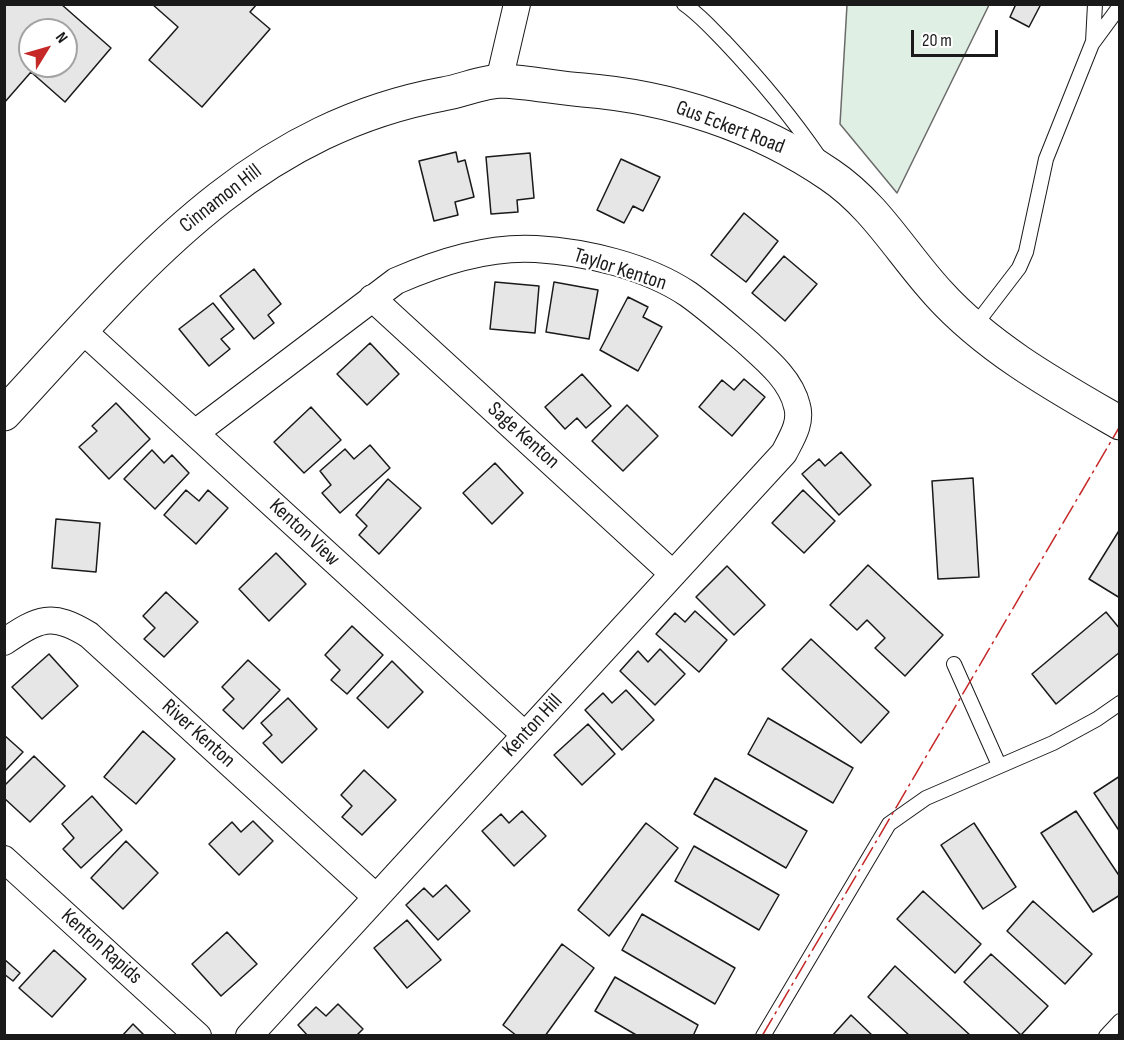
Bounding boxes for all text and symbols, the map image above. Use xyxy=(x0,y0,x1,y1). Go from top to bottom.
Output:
north arrow xyxy=(18,18,78,78)
scale bar xyxy=(914,18,1001,56)
text: N xyxy=(51,29,71,47)
text: 20 m xyxy=(922,30,952,51)
street label: Gus Eckert Road xyxy=(672,96,788,160)
street label: Cinnamon Hill xyxy=(175,159,267,239)
street label: Taylor Kenton xyxy=(571,243,669,297)
street label: Sage Kenton xyxy=(482,397,564,475)
street label: Kenton View xyxy=(263,494,345,572)
street label: Kenton Hill xyxy=(498,689,568,763)
street label: River Kenton xyxy=(156,695,240,773)
street label: Kenton Rapids xyxy=(55,904,147,990)

